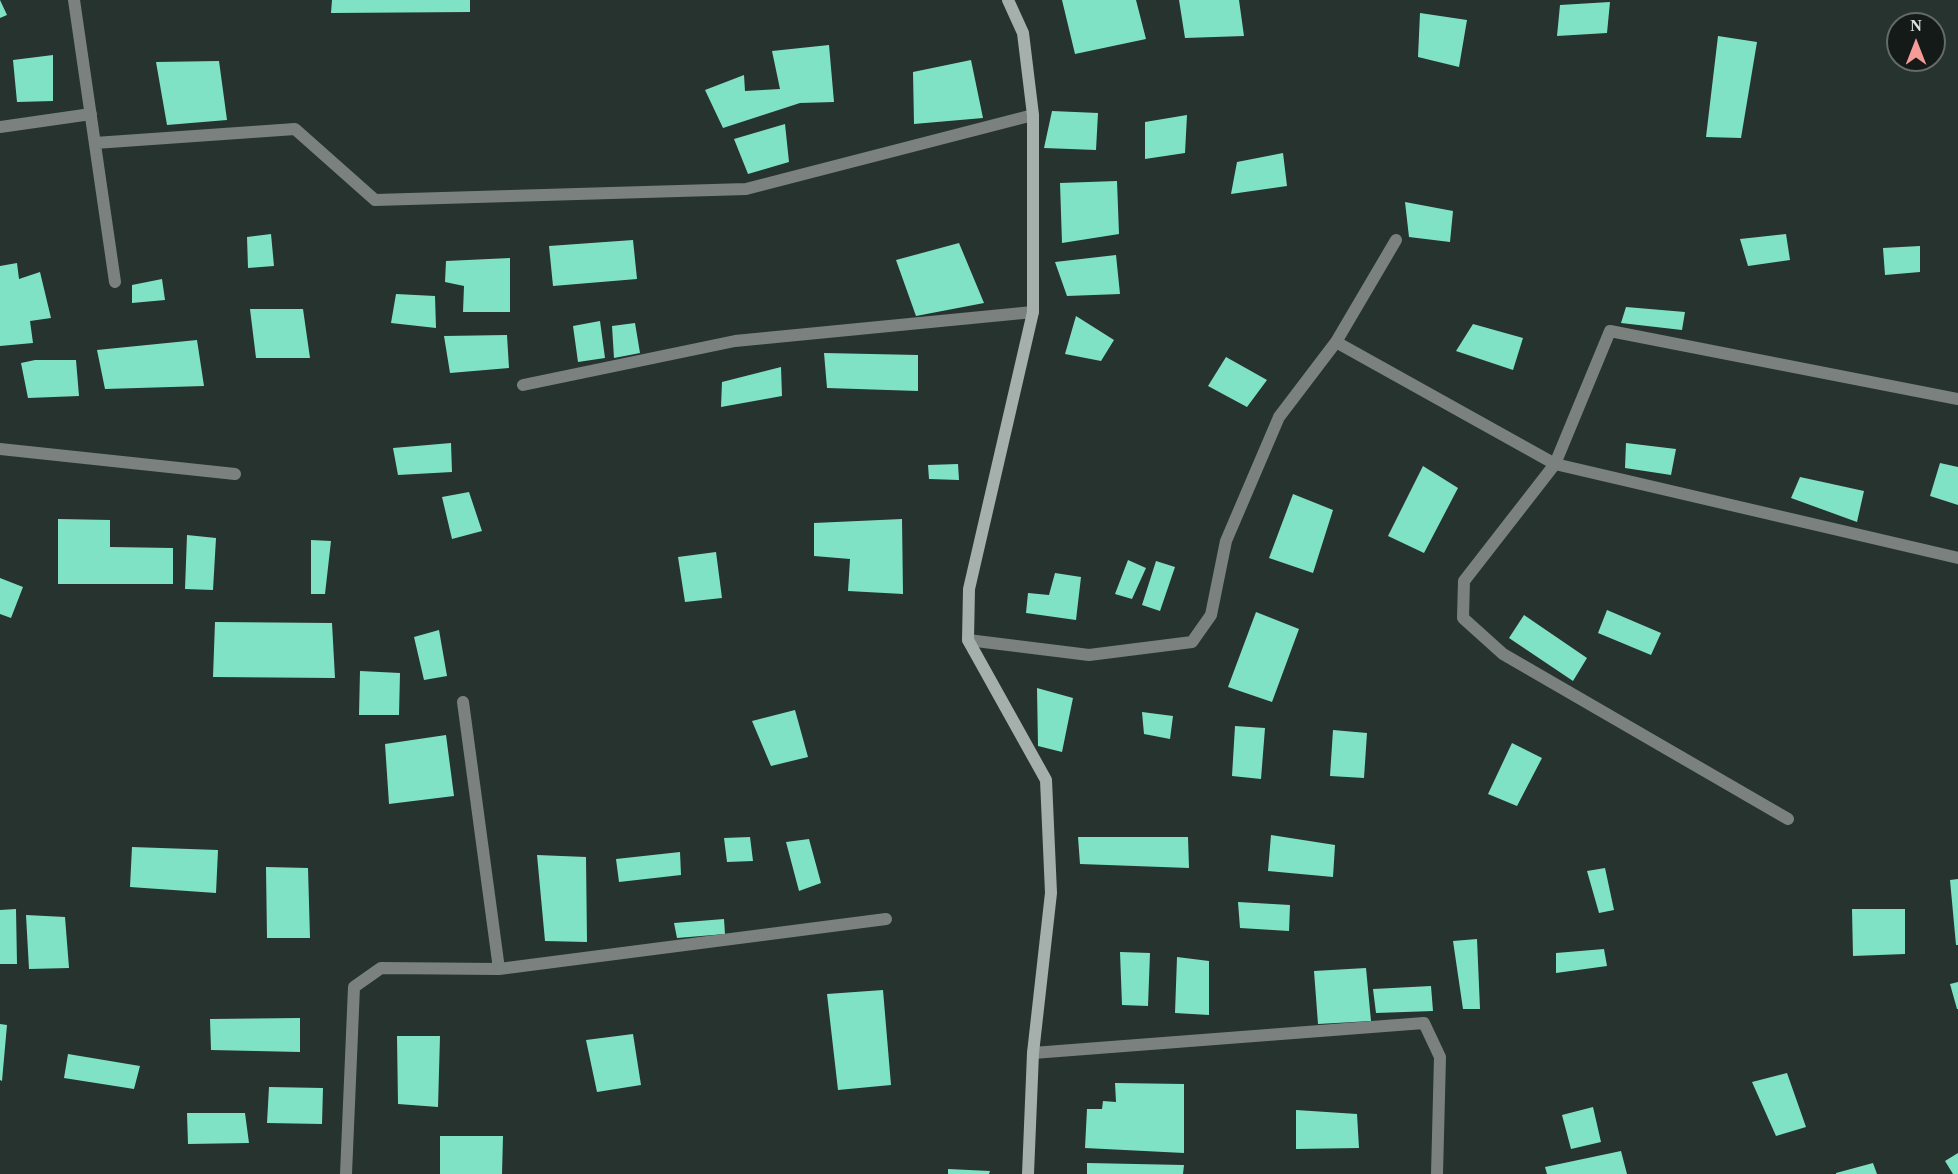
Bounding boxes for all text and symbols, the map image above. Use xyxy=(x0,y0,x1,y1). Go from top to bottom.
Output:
north arrow xyxy=(1886,12,1946,72)
text: N xyxy=(1910,17,1922,34)

